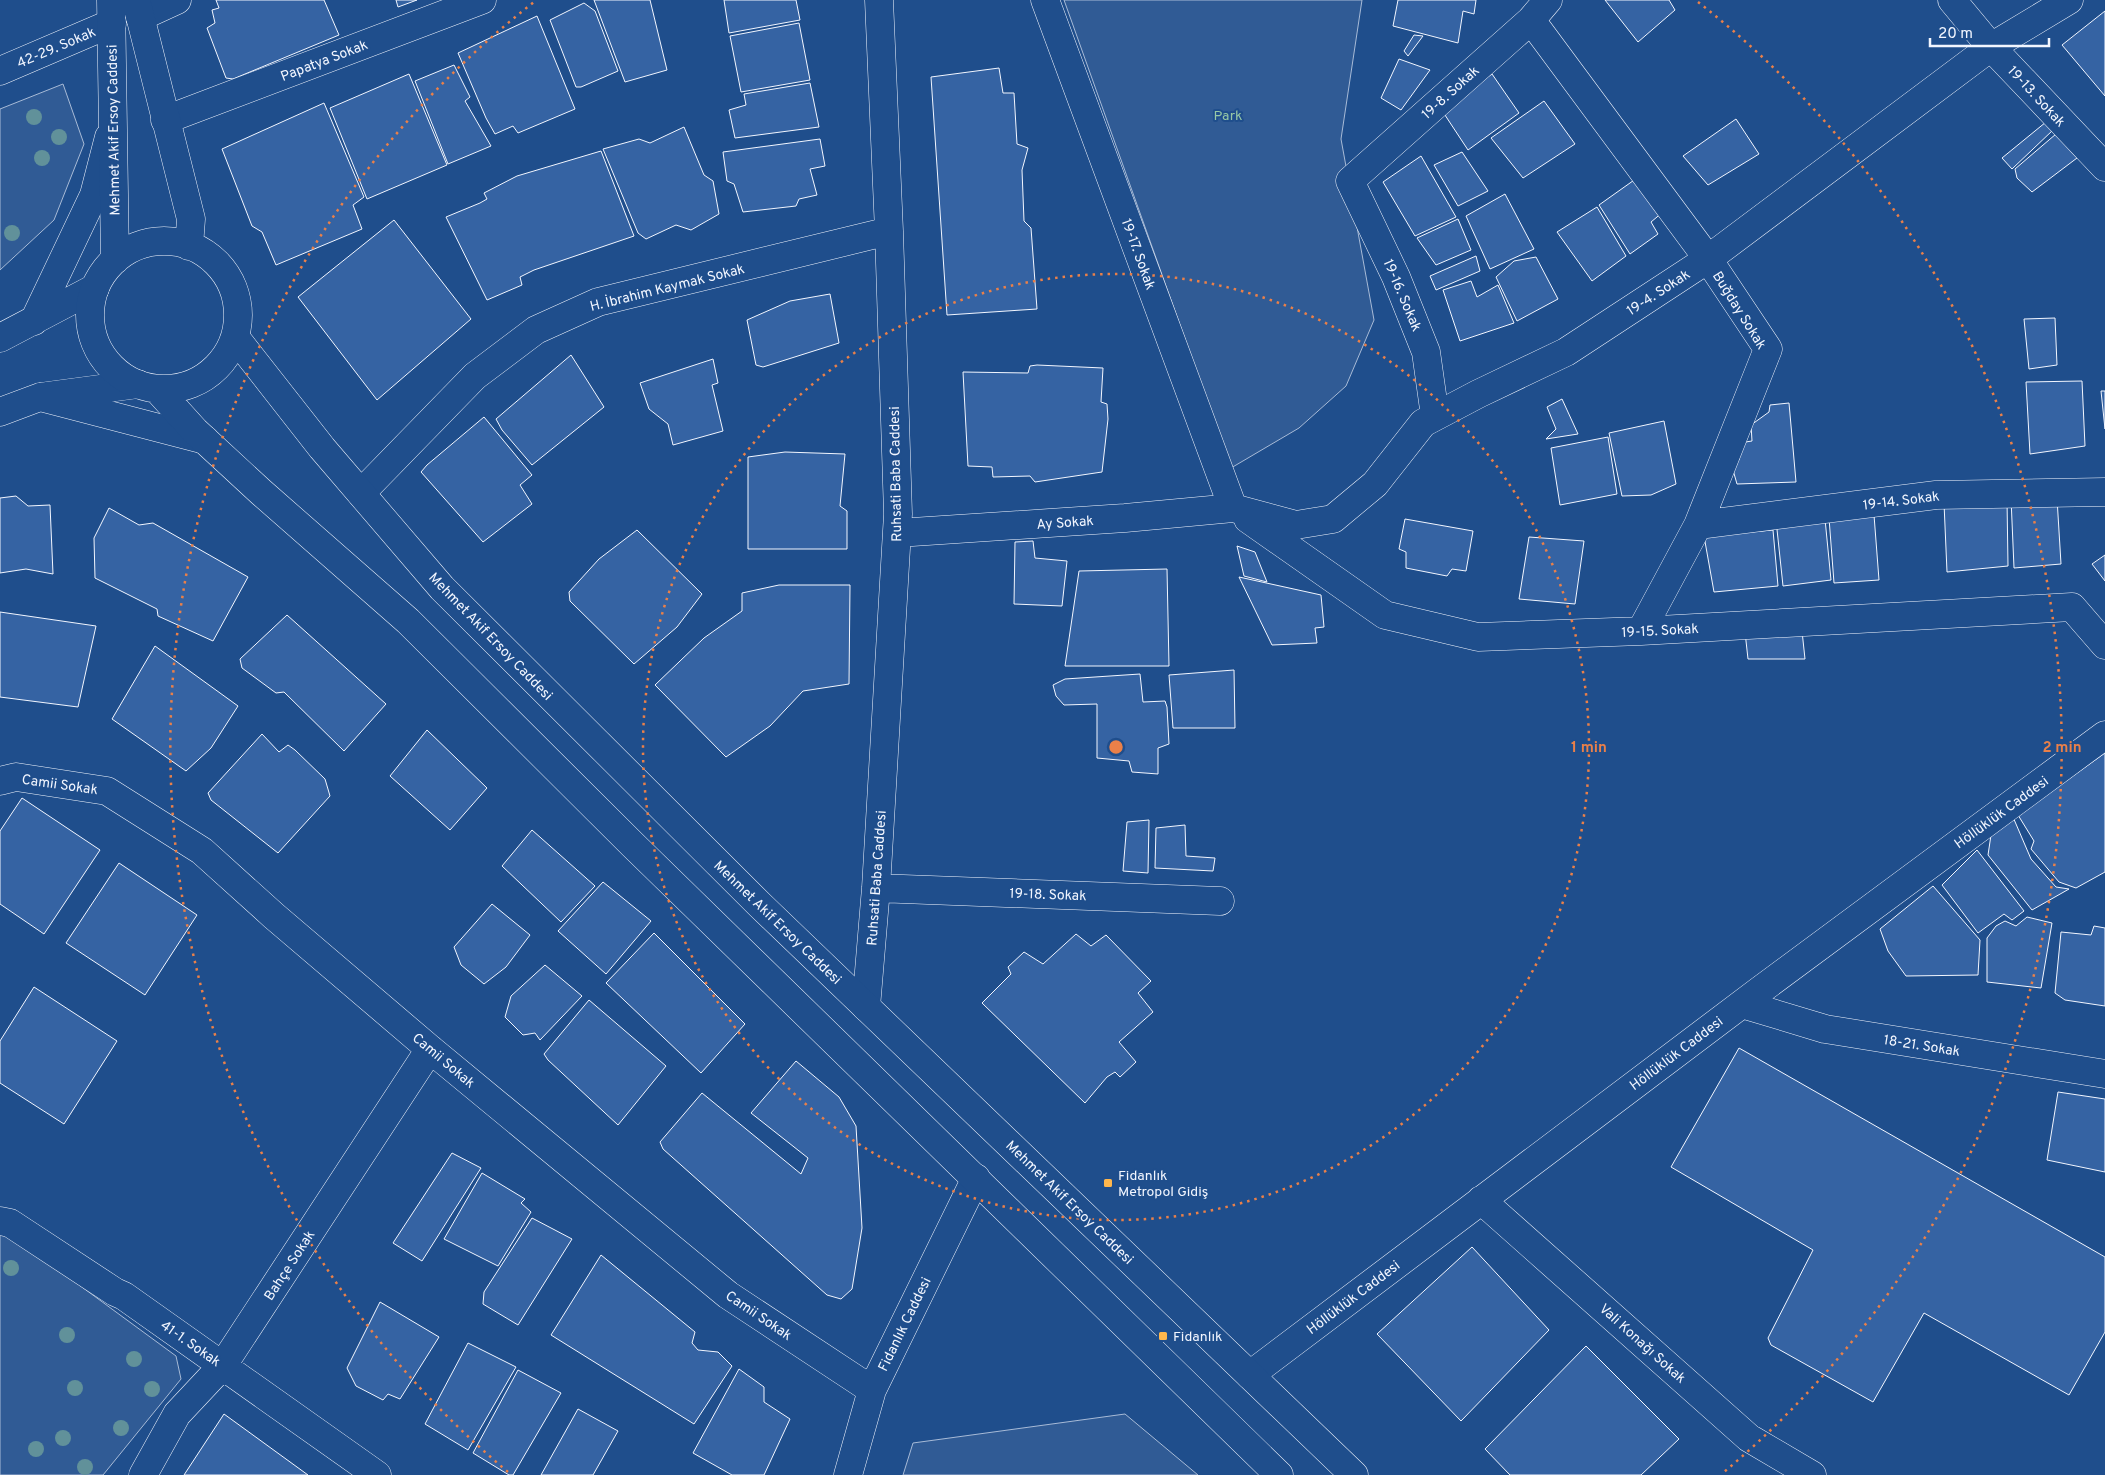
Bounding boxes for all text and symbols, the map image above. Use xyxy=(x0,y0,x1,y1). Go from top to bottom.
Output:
scale bar xyxy=(1930,15,2049,47)
street label: 42-29. Sokak xyxy=(15,24,99,73)
text: 20 m xyxy=(1938,25,1973,44)
street label: Papatya Sokak xyxy=(279,37,371,86)
street label: Mehmet Akif Ersoy Caddesi xyxy=(105,44,124,216)
street label: 19-8. Sokak xyxy=(1419,63,1483,123)
street label: 19-13. Sokak xyxy=(2003,63,2068,131)
park label: Park xyxy=(1214,108,1242,125)
street label: 19-17. Sokak xyxy=(1117,217,1158,292)
street label: 19-16. Sokak xyxy=(1379,257,1424,334)
street label: H. İbrahim Kaymak Sokak xyxy=(588,260,746,316)
street label: 19-4. Sokak xyxy=(1624,266,1694,320)
street label: Buğday Sokak xyxy=(1708,269,1769,353)
street label: Ruhsati Baba Caddesi xyxy=(887,406,906,542)
street label: 19-14. Sokak xyxy=(1862,488,1940,515)
street label: Ay Sokak xyxy=(1036,513,1094,534)
street label: Mehmet Akif Ersoy Caddesi xyxy=(424,570,555,705)
street label: 19-15. Sokak xyxy=(1621,621,1699,642)
centre of rings xyxy=(1107,738,1125,756)
text: 1 min xyxy=(1571,739,1607,758)
text: 2 min xyxy=(2042,739,2082,758)
street label: Camii Sokak xyxy=(21,772,99,799)
street label: Höllüklük Caddesi xyxy=(1951,773,2052,853)
street label: Ruhsati Baba Caddesi xyxy=(864,810,891,946)
street label: Mehmet Akif Ersoy Caddesi xyxy=(709,858,844,989)
street label: 19-18. Sokak xyxy=(1009,886,1087,905)
street label: Höllüklük Caddesi xyxy=(1627,1014,1727,1095)
street label: Camii Sokak xyxy=(408,1030,478,1092)
street label: 18-21. Sokak xyxy=(1882,1032,1961,1061)
street label: Mehmet Akif Ersoy Caddesi xyxy=(1001,1138,1136,1269)
place label: Fidanlık Metropol Gidiş xyxy=(1118,1168,1208,1201)
marker: Fidanlık Metropol Gidiş xyxy=(1102,1177,1114,1189)
street label: Bahçe Sokak xyxy=(261,1227,319,1304)
street label: Höllüklük Caddesi xyxy=(1304,1258,1404,1339)
street label: Fidanlık Caddesi xyxy=(875,1275,935,1374)
street label: Camii Sokak xyxy=(722,1288,795,1345)
street label: Vali Konağı Sokak xyxy=(1595,1301,1689,1388)
street label: 41-1. Sokak xyxy=(157,1317,223,1371)
place label: Fidanlık xyxy=(1173,1329,1222,1346)
marker: Fidanlık xyxy=(1157,1330,1169,1342)

